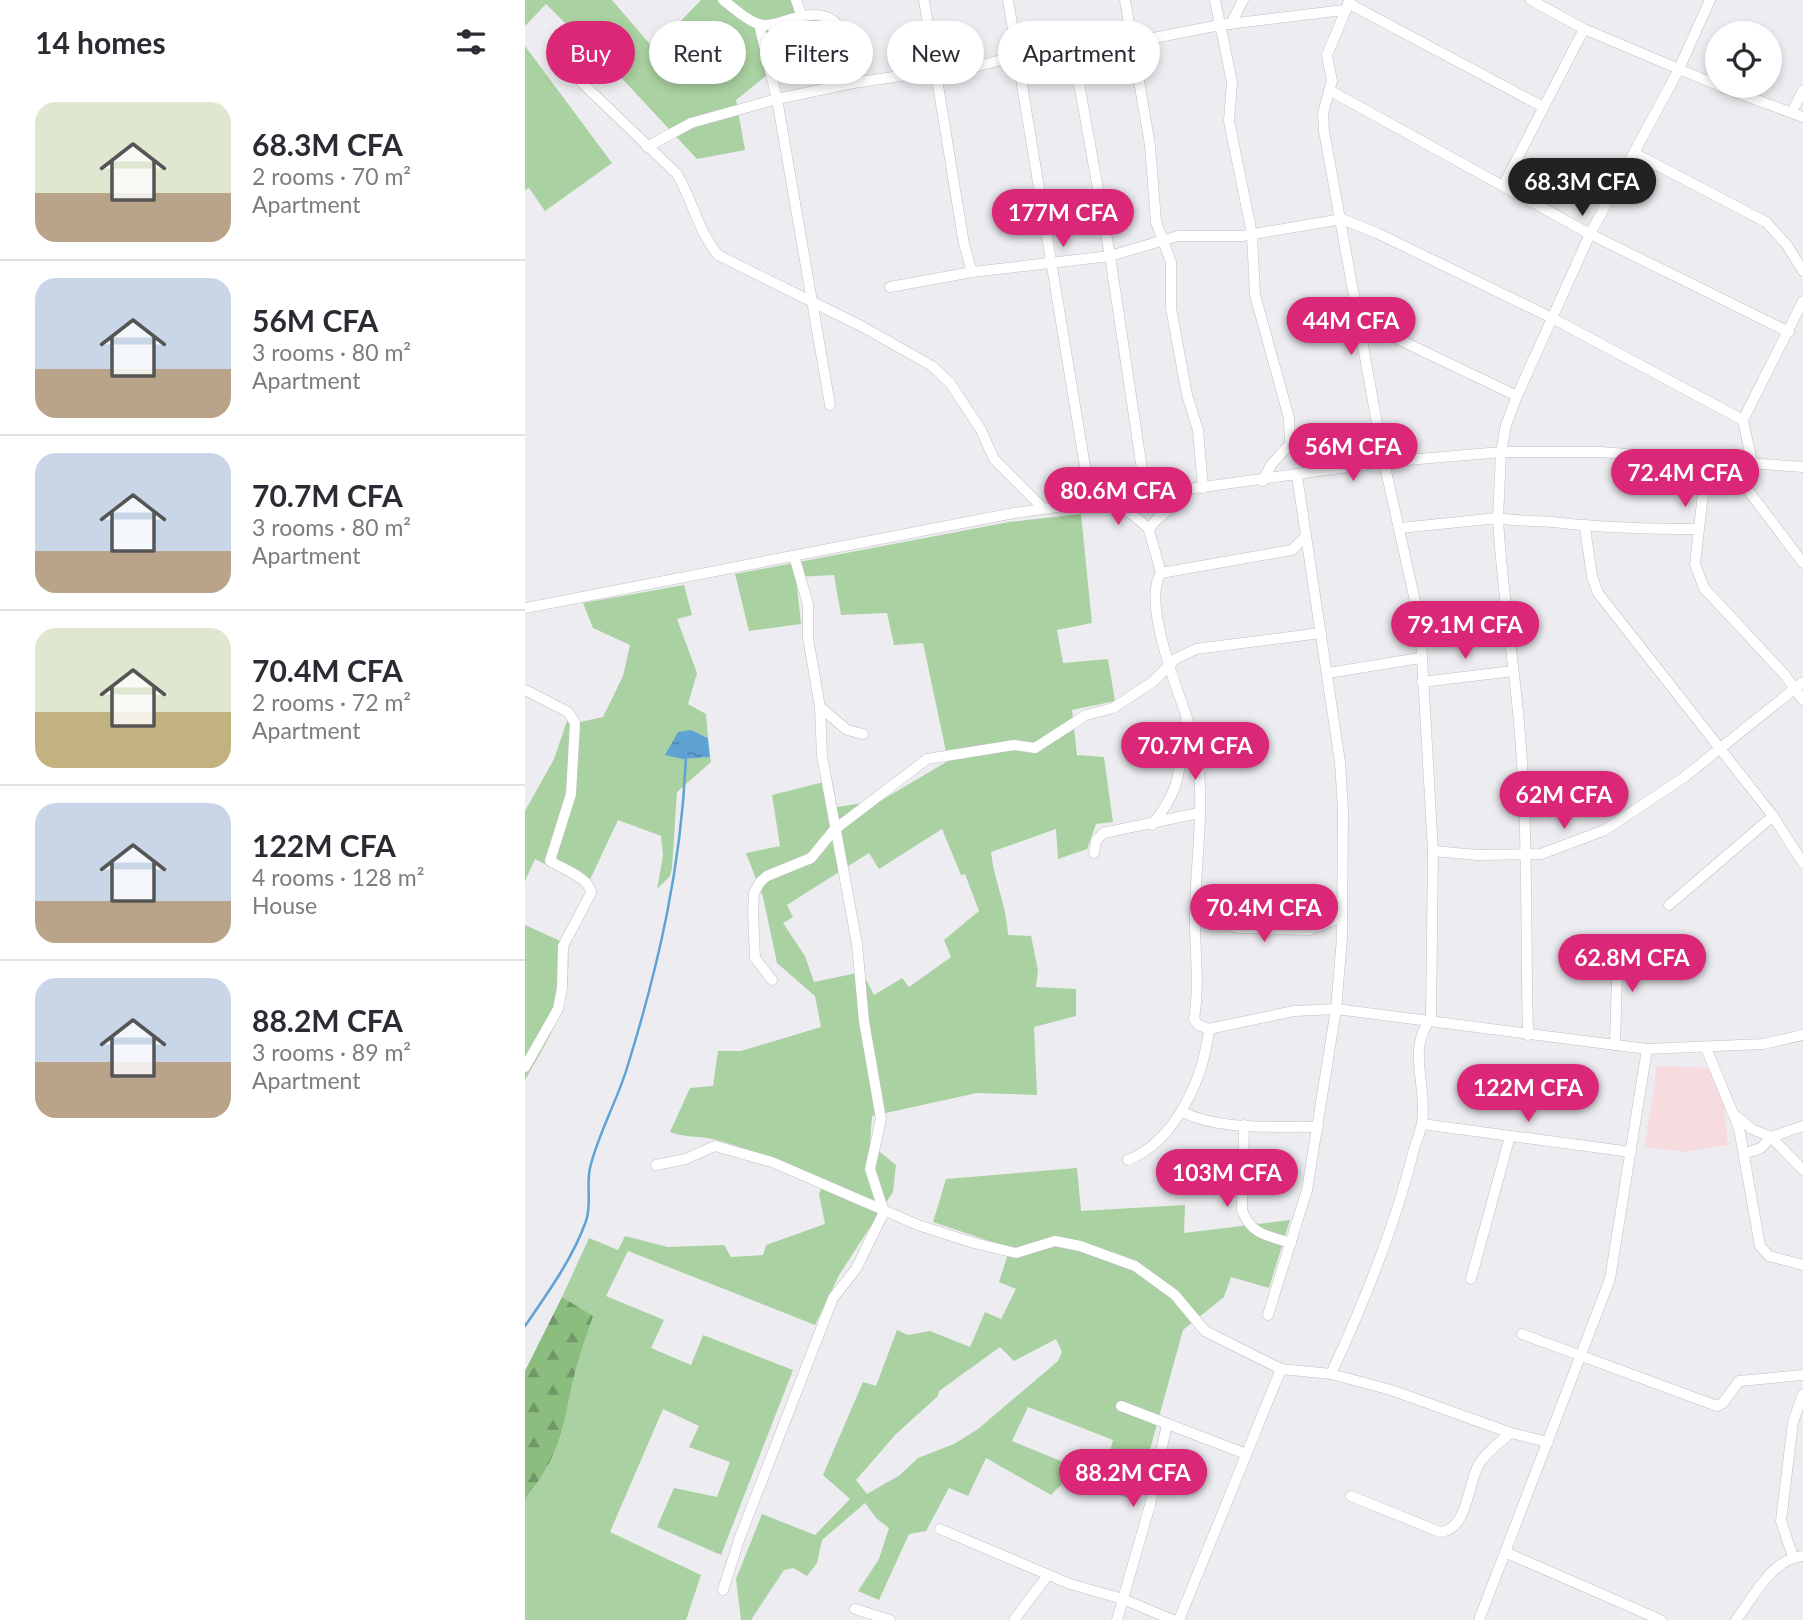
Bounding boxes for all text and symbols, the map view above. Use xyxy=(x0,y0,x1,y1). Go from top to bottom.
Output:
chip: Buy xyxy=(546,21,635,84)
chip: Rent xyxy=(649,21,746,84)
chip: Filters xyxy=(760,21,873,84)
chip: New xyxy=(887,21,984,84)
chip: Apartment xyxy=(998,21,1160,84)
map controls xyxy=(1705,21,1782,98)
button: locate xyxy=(1705,21,1782,98)
icon: filters xyxy=(452,23,490,61)
text: 14 homes xyxy=(35,24,166,60)
text: 68.3M CFA xyxy=(252,126,403,162)
icon: home xyxy=(91,130,175,214)
pin: 68.3M CFA xyxy=(1502,158,1662,218)
text: 2 rooms · 70 m² xyxy=(252,162,411,190)
text: 68.3M CFA xyxy=(1524,167,1640,195)
text: Apartment xyxy=(252,190,360,218)
pin: 177M CFA xyxy=(991,190,1135,249)
text: 177M CFA xyxy=(1008,198,1118,226)
pin: 44M CFA xyxy=(1286,298,1416,357)
text: 56M CFA xyxy=(252,302,378,338)
icon: home xyxy=(91,306,175,390)
text: 44M CFA xyxy=(1303,306,1399,334)
text: 3 rooms · 80 m² xyxy=(252,338,411,366)
text: Apartment xyxy=(252,366,360,394)
pin: 56M CFA xyxy=(1288,424,1418,483)
text: 56M CFA xyxy=(1305,432,1401,460)
pin: 72.4M CFA xyxy=(1605,449,1765,509)
text: 72.4M CFA xyxy=(1627,458,1743,486)
pin: 80.6M CFA xyxy=(1038,468,1198,527)
text: 80.6M CFA xyxy=(1060,476,1176,504)
text: 70.7M CFA xyxy=(252,477,403,513)
icon: home xyxy=(91,481,175,565)
text: 3 rooms · 80 m² xyxy=(252,513,411,541)
text: Apartment xyxy=(252,541,360,569)
pin: 79.1M CFA xyxy=(1385,602,1545,661)
text: 79.1M CFA xyxy=(1407,610,1523,638)
text: 70.4M CFA xyxy=(252,652,403,688)
icon: home xyxy=(91,656,175,740)
text: 2 rooms · 72 m² xyxy=(252,688,411,716)
text: Apartment xyxy=(252,716,360,744)
pin: 70.7M CFA xyxy=(1115,722,1275,782)
text: 70.7M CFA xyxy=(1137,731,1253,759)
pin: 62M CFA xyxy=(1499,772,1629,831)
text: 62M CFA xyxy=(1516,780,1612,808)
text: 122M CFA xyxy=(252,827,396,863)
icon: home xyxy=(91,831,175,915)
text: 4 rooms · 128 m² xyxy=(252,863,424,891)
pin: 70.4M CFA xyxy=(1184,884,1344,944)
text: House xyxy=(252,891,317,919)
text: 70.4M CFA xyxy=(1206,893,1322,921)
pin: 62.8M CFA xyxy=(1552,934,1712,994)
text: 62.8M CFA xyxy=(1574,943,1690,971)
text: 88.2M CFA xyxy=(252,1002,403,1038)
icon: home xyxy=(91,1006,175,1090)
text: 3 rooms · 89 m² xyxy=(252,1038,411,1066)
pin: 122M CFA xyxy=(1456,1064,1600,1124)
text: Apartment xyxy=(252,1066,360,1094)
text: 122M CFA xyxy=(1473,1073,1583,1101)
pin: 103M CFA xyxy=(1155,1150,1299,1209)
text: 103M CFA xyxy=(1172,1158,1282,1186)
pin: 88.2M CFA xyxy=(1053,1450,1213,1509)
text: 88.2M CFA xyxy=(1075,1458,1191,1486)

